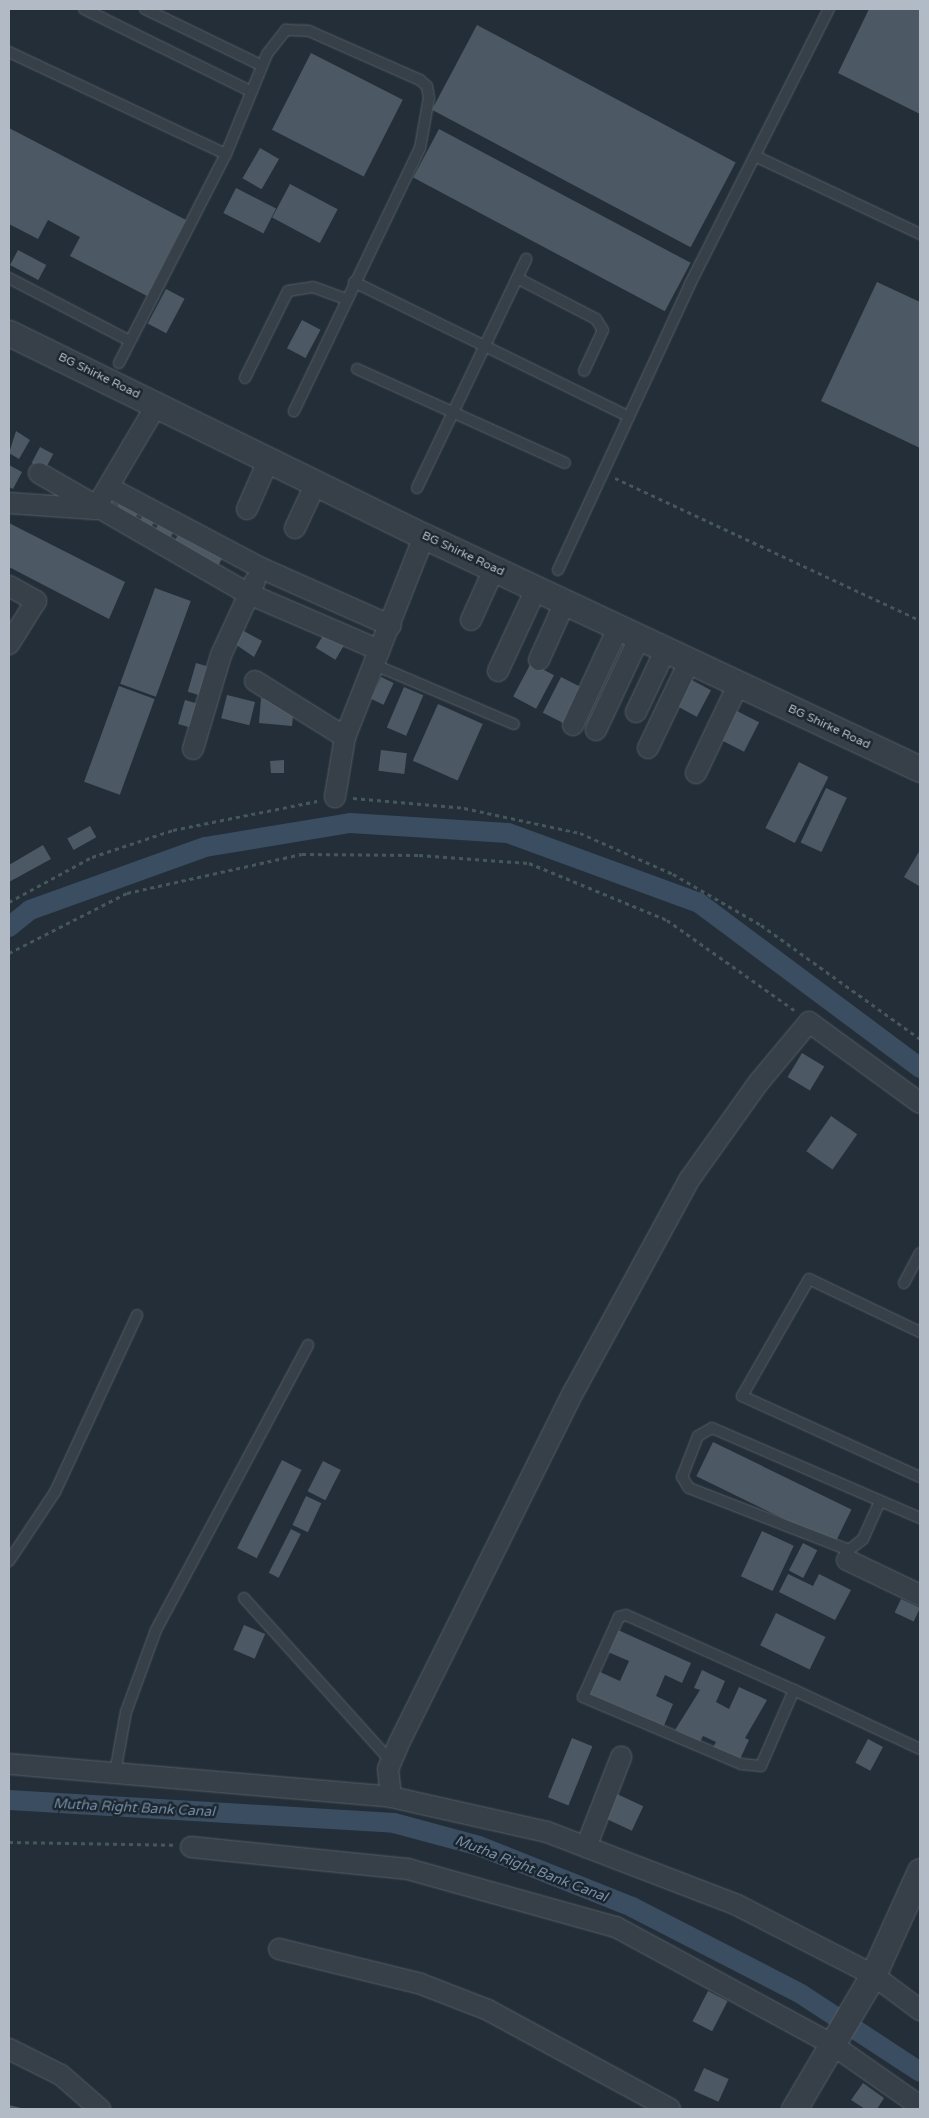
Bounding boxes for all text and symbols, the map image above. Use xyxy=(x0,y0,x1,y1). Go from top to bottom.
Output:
street label: BG Shirke Road xyxy=(56,350,142,402)
street label: BG Shirke Road xyxy=(420,529,506,579)
street label: BG Shirke Road xyxy=(786,702,872,752)
water label: Mutha Right Bank Canal xyxy=(53,1795,215,1821)
water label: Mutha Right Bank Canal xyxy=(452,1832,610,1906)

